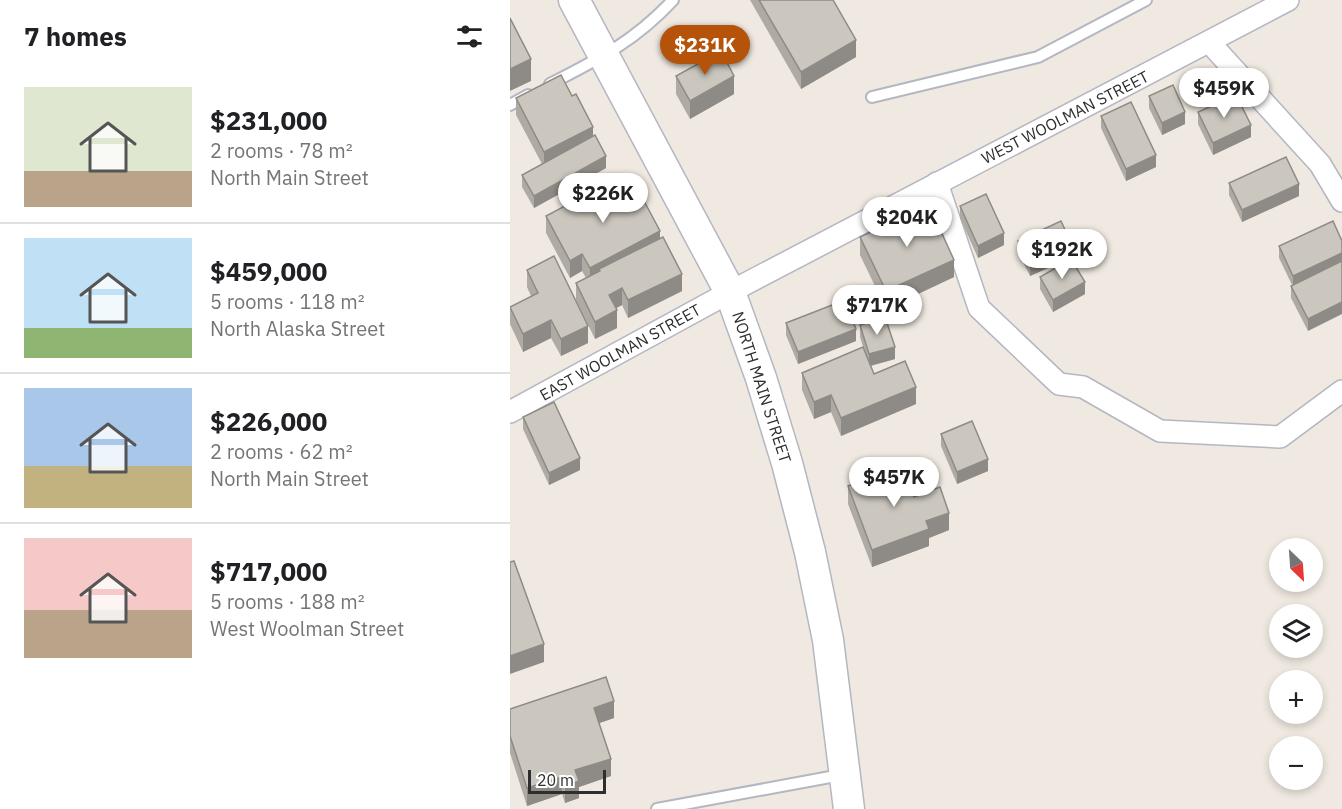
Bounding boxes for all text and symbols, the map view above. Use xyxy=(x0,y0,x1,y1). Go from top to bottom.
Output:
text: 7 homes xyxy=(24,19,127,53)
icon: filters xyxy=(453,20,486,53)
pin: $231K xyxy=(663,25,747,76)
text: $231K xyxy=(674,31,736,58)
street label: WEST WOOLMAN STREET xyxy=(978,66,1152,168)
pin: $459K xyxy=(1182,68,1266,119)
text: $459K xyxy=(1193,74,1255,101)
text: $231,000 xyxy=(210,103,327,137)
icon: home xyxy=(72,111,144,183)
text: 2 rooms · 78 m² xyxy=(210,137,353,164)
text: North Main Street xyxy=(210,164,369,191)
pin: $226K xyxy=(561,173,645,224)
text: $226K xyxy=(572,179,634,206)
pin: $204K xyxy=(865,197,949,248)
text: $204K xyxy=(876,203,938,230)
pin: $192K xyxy=(1020,229,1104,280)
text: $192K xyxy=(1031,235,1093,262)
text: $459,000 xyxy=(210,254,327,288)
icon: home xyxy=(72,262,144,334)
pin: $717K xyxy=(835,285,919,336)
text: 5 rooms · 118 m² xyxy=(210,288,365,315)
text: $717K xyxy=(846,291,908,318)
street label: EAST WOOLMAN STREET xyxy=(536,299,704,405)
street label: NORTH MAIN STREET xyxy=(728,309,796,465)
text: North Alaska Street xyxy=(210,315,385,342)
text: $226,000 xyxy=(210,404,327,438)
icon: home xyxy=(72,412,144,484)
text: 2 rooms · 62 m² xyxy=(210,438,353,465)
pin: $457K xyxy=(852,457,936,508)
text: $457K xyxy=(863,463,925,490)
text: North Main Street xyxy=(210,465,369,492)
north arrow xyxy=(1269,538,1323,592)
map controls xyxy=(1269,538,1323,790)
text: $717,000 xyxy=(210,554,327,588)
icon: home xyxy=(72,562,144,634)
text: 5 rooms · 188 m² xyxy=(210,588,365,615)
button: layers xyxy=(1269,604,1323,658)
text: West Woolman Street xyxy=(210,615,404,642)
button: + xyxy=(1269,670,1323,724)
button: − xyxy=(1269,736,1323,790)
scale bar xyxy=(528,767,606,794)
text: 20 m xyxy=(537,770,574,790)

